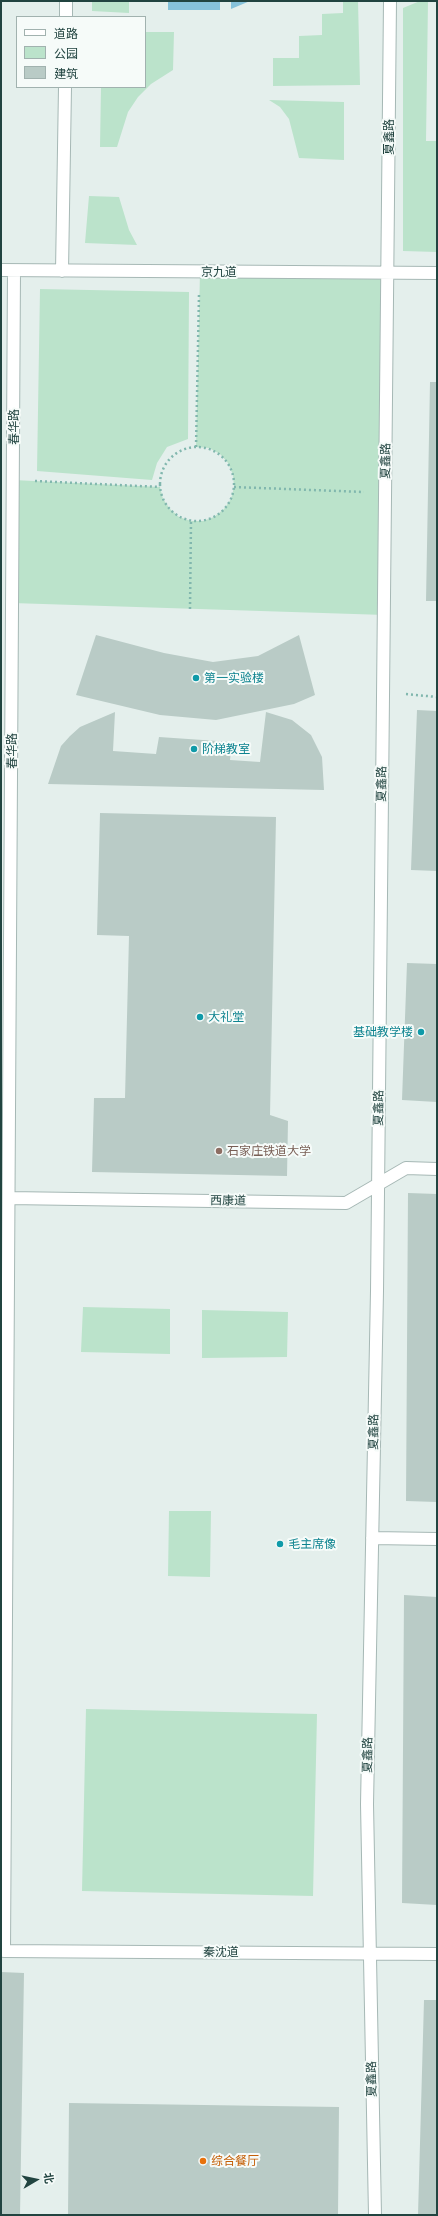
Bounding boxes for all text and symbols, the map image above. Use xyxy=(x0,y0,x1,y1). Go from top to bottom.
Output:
legend xyxy=(16,16,146,88)
text: 道路 xyxy=(54,27,78,41)
text: 公园 xyxy=(54,47,78,61)
text: 建筑 xyxy=(54,67,78,81)
street label: 夏鑫路 xyxy=(382,119,396,155)
street label: 京九道 xyxy=(201,265,237,279)
street label: 春华路 xyxy=(7,409,21,445)
street label: 夏鑫路 xyxy=(378,443,394,479)
place label: 第一实验楼 xyxy=(204,671,264,685)
marker: 第一实验楼 xyxy=(191,673,201,683)
street label: 春华路 xyxy=(5,733,19,769)
place label: 阶梯教室 xyxy=(202,742,250,756)
marker: 阶梯教室 xyxy=(189,744,199,754)
street label: 夏鑫路 xyxy=(374,766,390,802)
place label: 大礼堂 xyxy=(208,1010,244,1024)
marker: 大礼堂 xyxy=(195,1012,205,1022)
place label: 基础教学楼 xyxy=(353,1025,413,1039)
marker: 基础教学楼 xyxy=(416,1027,426,1037)
street label: 夏鑫路 xyxy=(371,1090,387,1126)
place label: 石家庄铁道大学 xyxy=(227,1144,311,1158)
marker: 石家庄铁道大学 xyxy=(214,1146,224,1156)
street label: 西康道 xyxy=(210,1193,246,1209)
street label: 夏鑫路 xyxy=(366,1414,382,1450)
place label: 毛主席像 xyxy=(288,1537,336,1551)
marker: 毛主席像 xyxy=(275,1539,285,1549)
street label: 夏鑫路 xyxy=(360,1737,376,1773)
street label: 秦沈道 xyxy=(203,1945,239,1959)
street label: 夏鑫路 xyxy=(364,2061,380,2097)
place label: 综合餐厅 xyxy=(211,2154,259,2168)
marker: 综合餐厅 xyxy=(198,2156,208,2166)
north arrow xyxy=(16,2160,56,2200)
text: 北 xyxy=(41,2172,56,2184)

